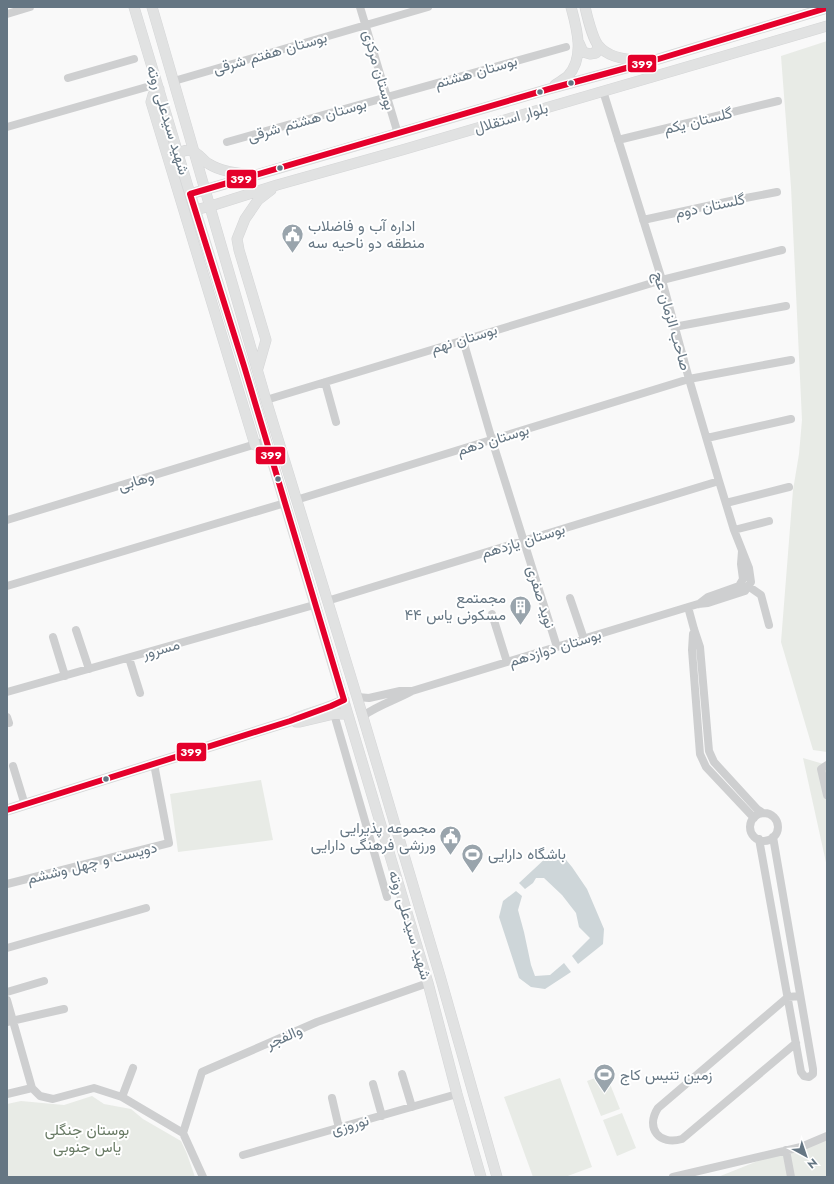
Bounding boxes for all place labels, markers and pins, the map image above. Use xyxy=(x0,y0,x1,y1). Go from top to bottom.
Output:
unlabelled marker xyxy=(566,78,576,88)
unlabelled marker xyxy=(535,87,545,97)
unlabelled marker xyxy=(275,163,285,173)
place label: اداره آب و فاضلاب منطقه دو ناحیه سه xyxy=(308,215,425,254)
public building icon: اداره آب و فاضلاب منطقه دو ناحیه سه xyxy=(280,222,306,255)
unlabelled marker xyxy=(273,474,283,484)
place label: مجمتمع مسکونی یاس ۴۴ xyxy=(405,587,506,626)
building icon: مجمتمع مسکونی یاس ۴۴ xyxy=(508,594,534,627)
unlabelled marker xyxy=(101,774,111,784)
place label: مجموعه پذیرایی ورزشی فرهنگی دارایی xyxy=(311,817,436,856)
public building icon: مجموعه پذیرایی ورزشی فرهنگی دارایی xyxy=(438,824,464,857)
sports icon: باشگاه دارایی xyxy=(460,841,486,874)
place label: باشگاه دارایی xyxy=(488,843,566,865)
sports icon: زمین تنیس کاج xyxy=(591,1062,617,1095)
place label: زمین تنیس کاج xyxy=(620,1064,712,1086)

